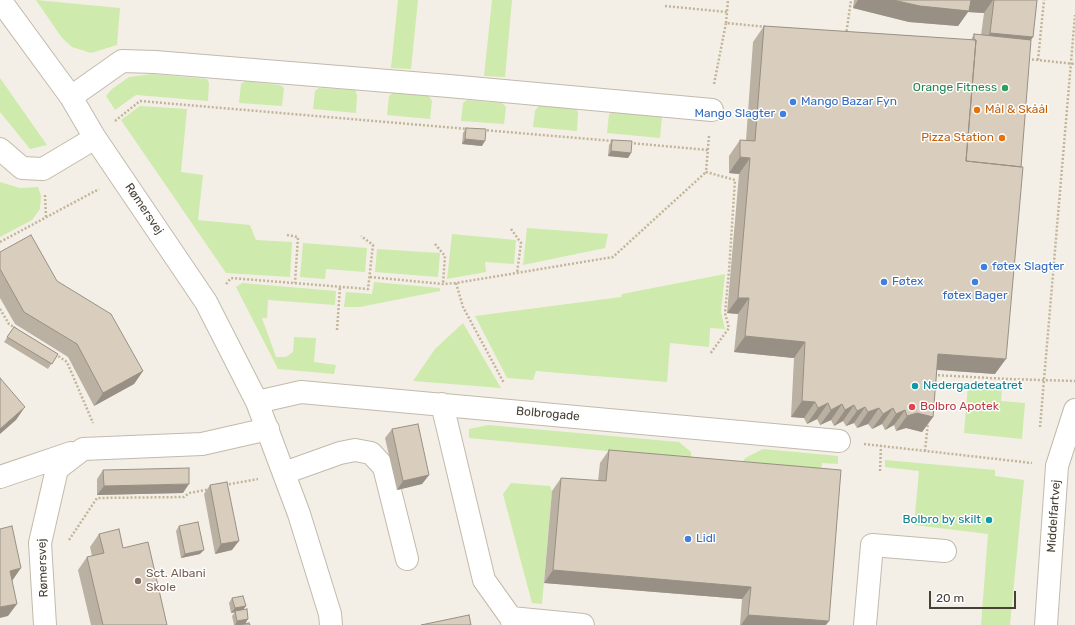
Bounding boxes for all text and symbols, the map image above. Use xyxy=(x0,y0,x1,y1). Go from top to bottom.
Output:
place label: Orange Fitness xyxy=(913,81,997,95)
marker: Orange Fitness xyxy=(1000,83,1010,93)
place label: Mango Bazar Fyn xyxy=(801,95,897,109)
marker: Mango Bazar Fyn xyxy=(788,97,798,107)
place label: Mål & Skåål xyxy=(985,103,1048,117)
marker: Mål & Skåål xyxy=(972,105,982,115)
place label: Mango Slagter xyxy=(694,107,775,121)
marker: Mango Slagter xyxy=(778,109,788,119)
place label: Pizza Station xyxy=(921,131,994,145)
marker: Pizza Station xyxy=(997,133,1007,143)
street label: Rømersvej xyxy=(122,181,166,237)
place label: føtex Slagter xyxy=(992,260,1064,274)
marker: føtex Slagter xyxy=(979,262,989,272)
place label: Føtex xyxy=(892,275,923,289)
marker: Føtex xyxy=(879,277,889,287)
marker: føtex Bager xyxy=(970,277,980,287)
place label: føtex Bager xyxy=(942,289,1008,303)
place label: Nedergadeteatret xyxy=(923,379,1022,393)
marker: Nedergadeteatret xyxy=(910,381,920,391)
place label: Bolbro Apotek xyxy=(920,400,999,414)
marker: Bolbro Apotek xyxy=(907,402,917,412)
street label: Bolbrogade xyxy=(516,404,580,424)
street label: Middelfartvej xyxy=(1044,479,1064,553)
place label: Bolbro by skilt xyxy=(902,513,981,527)
marker: Bolbro by skilt xyxy=(984,515,994,525)
place label: Lidl xyxy=(696,532,716,546)
marker: Lidl xyxy=(683,534,693,544)
street label: Rømersvej xyxy=(35,538,51,598)
place label: Sct. Albani Skole xyxy=(146,567,206,595)
marker: Sct. Albani Skole xyxy=(133,576,143,586)
scale bar xyxy=(931,583,1018,609)
text: 20 m xyxy=(936,591,964,605)

